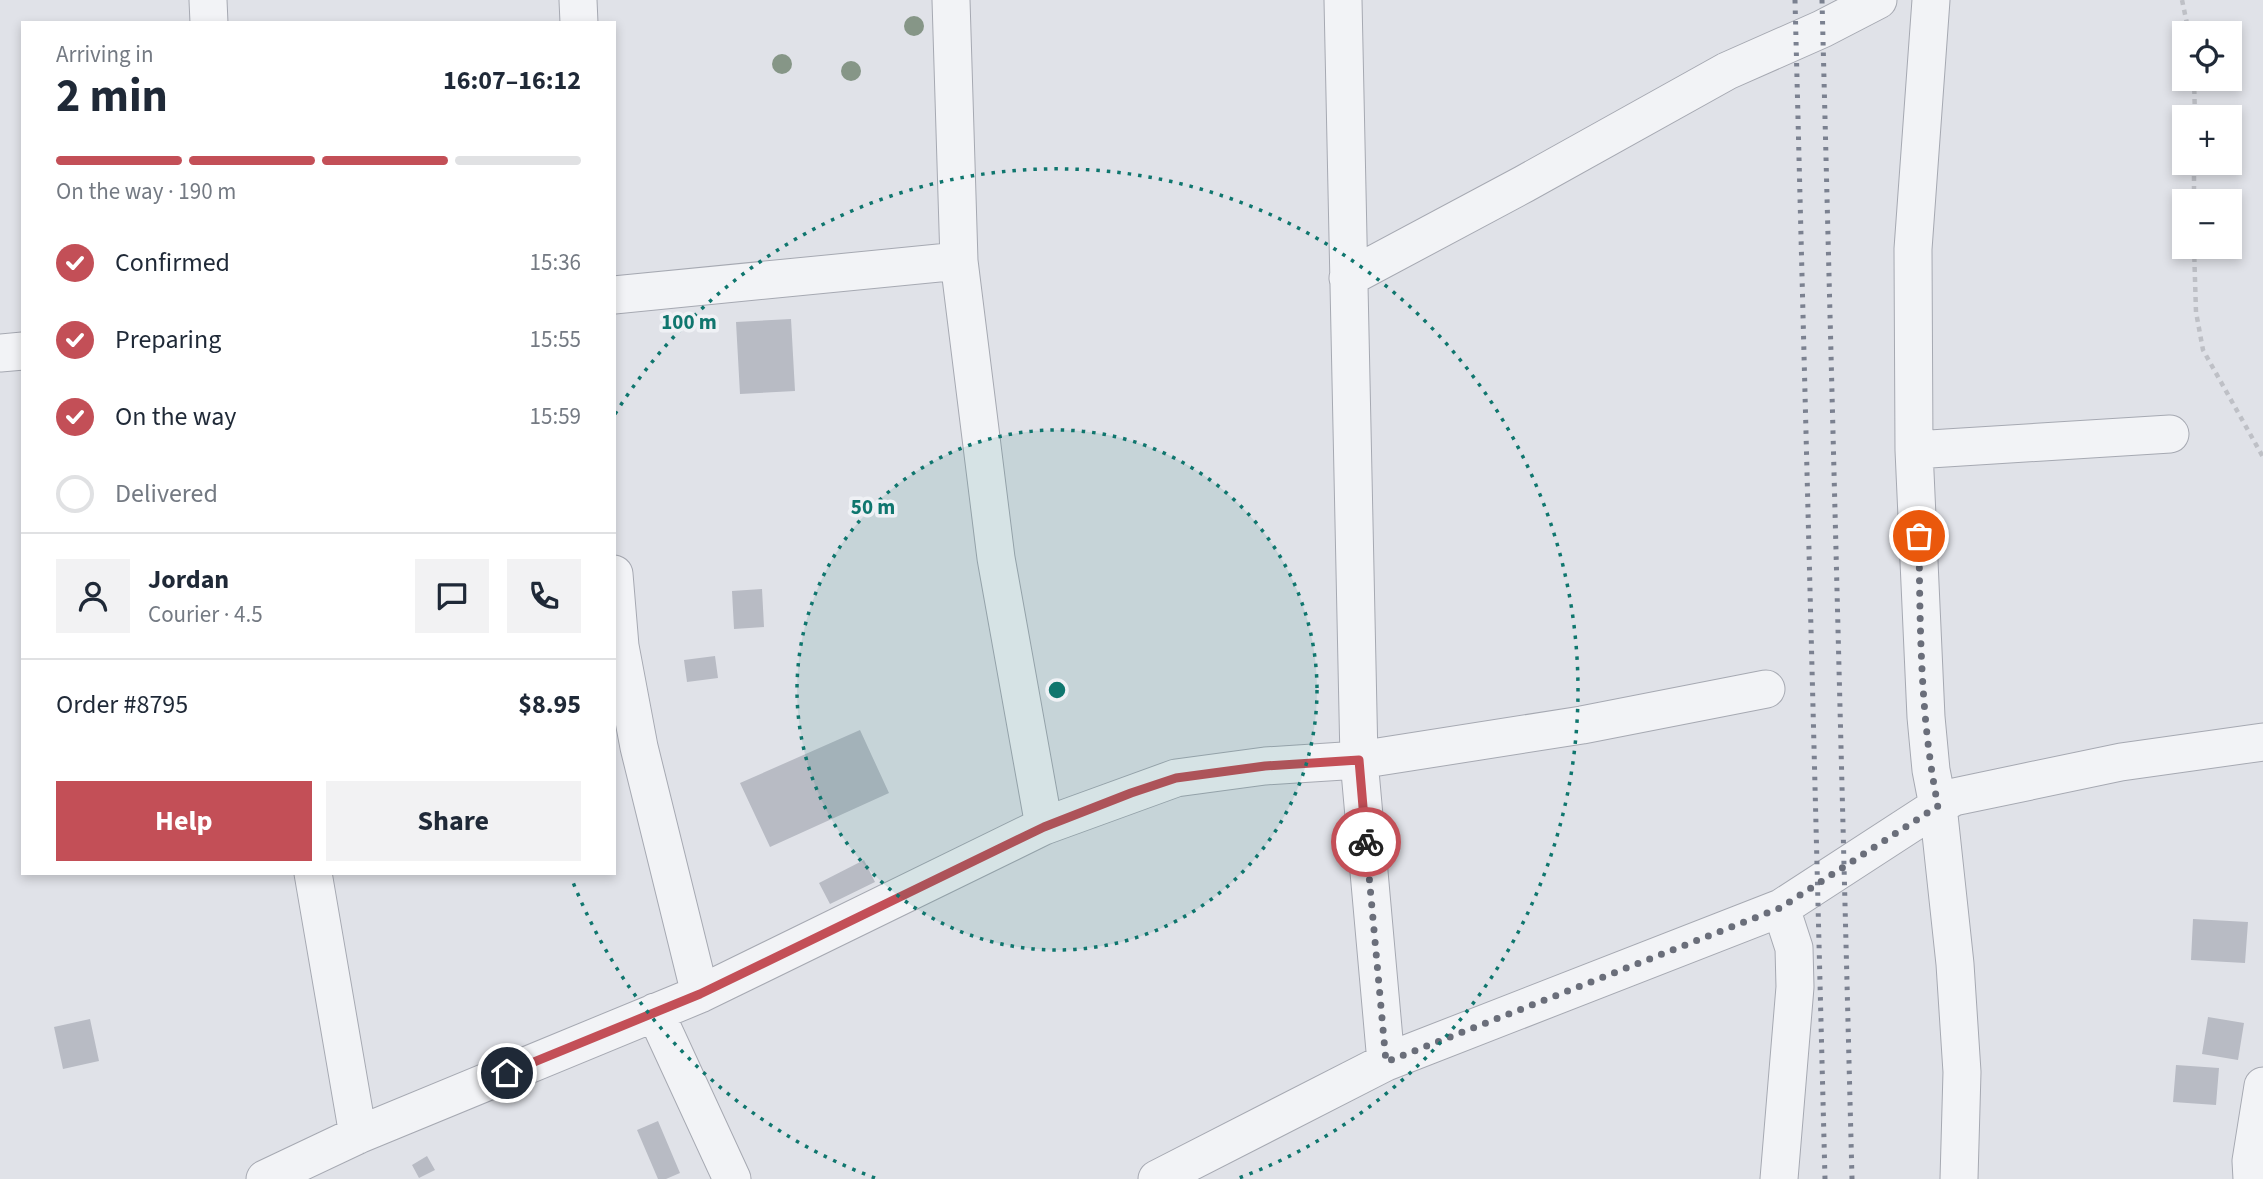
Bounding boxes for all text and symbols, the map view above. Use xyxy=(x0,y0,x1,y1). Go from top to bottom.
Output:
map controls xyxy=(2172,21,2242,259)
button: locate xyxy=(2172,21,2242,91)
text: Arriving in xyxy=(56,38,154,71)
text: 16:07–16:12 xyxy=(443,62,581,99)
text: 2 min xyxy=(56,64,168,129)
button: + xyxy=(2172,105,2242,175)
text: On the way · 190 m xyxy=(56,175,236,208)
button: − xyxy=(2172,189,2242,259)
icon: check xyxy=(56,244,94,282)
text: Confirmed xyxy=(115,244,230,281)
text: 15:36 xyxy=(530,246,581,279)
text: 100 m xyxy=(661,307,717,337)
icon: check xyxy=(56,321,94,359)
text: Preparing xyxy=(115,321,221,358)
text: 15:55 xyxy=(530,323,581,356)
icon: check xyxy=(56,398,94,436)
text: On the way xyxy=(115,398,236,435)
text: 15:59 xyxy=(530,400,581,433)
text: Delivered xyxy=(115,475,218,512)
text: 50 m xyxy=(851,492,895,522)
pin xyxy=(1889,506,1949,566)
icon: bag xyxy=(1900,517,1938,555)
button: person xyxy=(56,559,130,633)
button: chat xyxy=(415,559,489,633)
button: phone xyxy=(507,559,581,633)
text: Jordan xyxy=(148,561,229,598)
text: Courier · 4.5 xyxy=(148,598,263,631)
centre of rings xyxy=(1045,678,1069,702)
text: Order #8795 xyxy=(56,686,188,723)
text: $8.95 xyxy=(518,686,581,723)
button: Help xyxy=(56,781,312,861)
button: Share xyxy=(326,781,581,861)
courier xyxy=(1331,807,1401,877)
icon: bike xyxy=(1347,823,1385,861)
pin xyxy=(477,1043,537,1103)
icon: home xyxy=(488,1054,526,1092)

